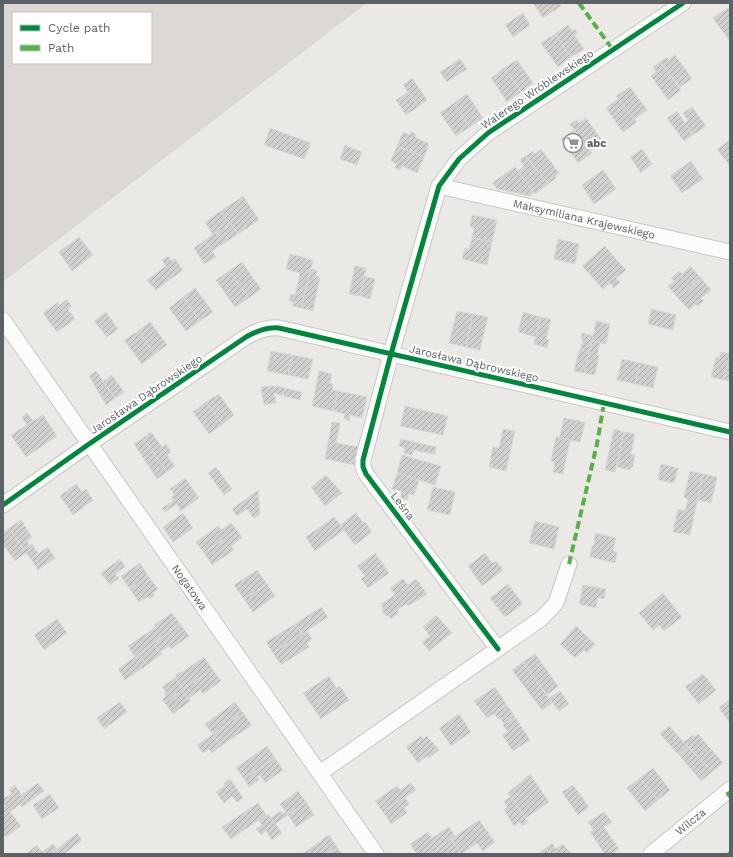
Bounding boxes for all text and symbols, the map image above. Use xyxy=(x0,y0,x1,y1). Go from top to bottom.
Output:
legend xyxy=(12,12,152,64)
text: Cycle path xyxy=(48,21,110,35)
text: Path xyxy=(48,41,74,55)
street label: Walerego Wróblewskiego xyxy=(478,47,596,132)
supermarket icon: abc xyxy=(562,132,584,154)
place label: abc xyxy=(587,137,607,150)
street label: Maksymiliana Krajewskiego xyxy=(512,197,656,242)
street label: Jarosława Dąbrowskiego xyxy=(408,342,540,385)
street label: Jarosława Dąbrowskiego xyxy=(88,352,205,437)
street label: Leśna xyxy=(388,490,417,523)
street label: Nogatowa xyxy=(169,562,210,613)
street label: Wilcza xyxy=(673,806,708,838)

